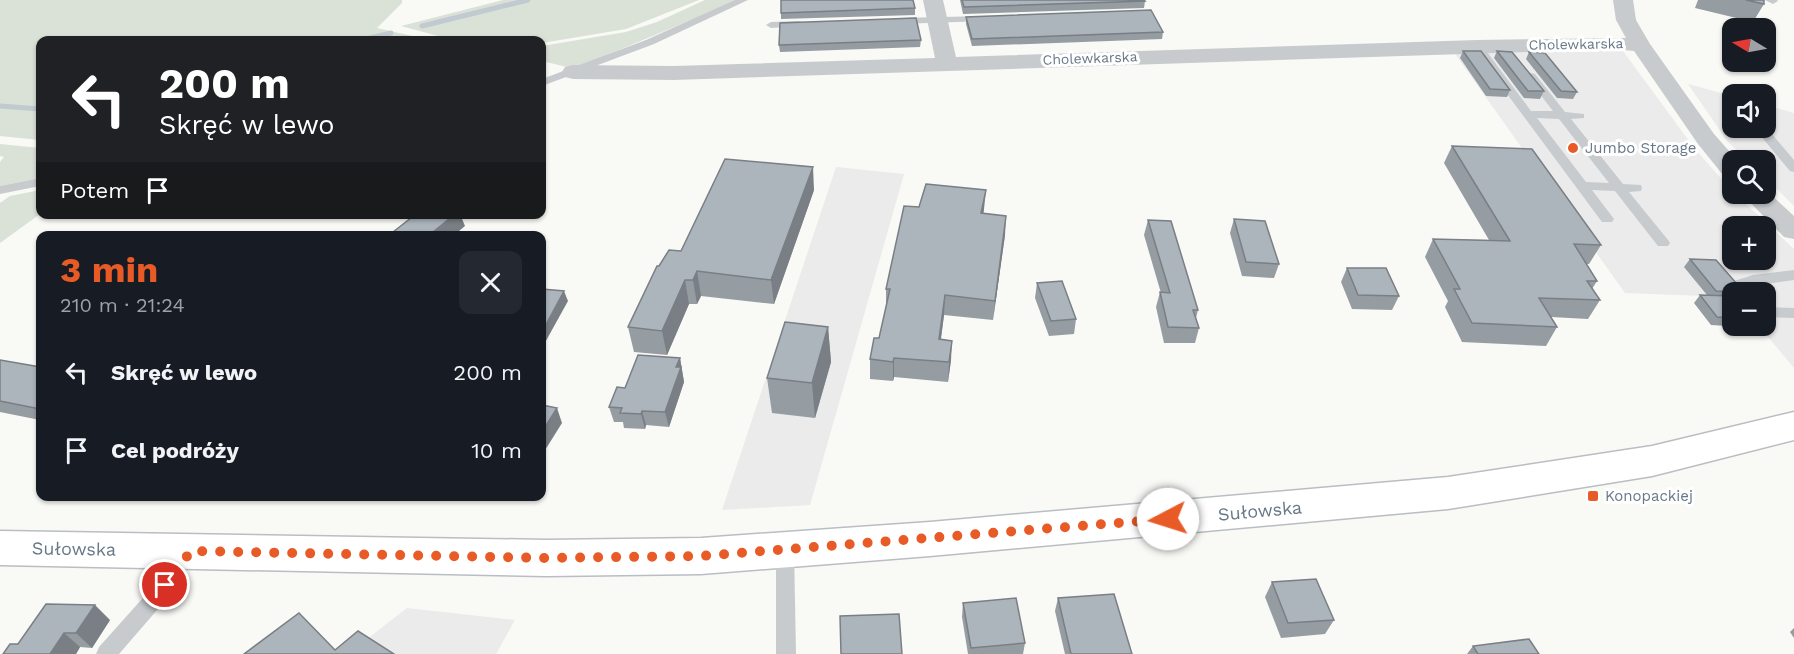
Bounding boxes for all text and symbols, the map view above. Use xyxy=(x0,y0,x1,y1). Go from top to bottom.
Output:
north arrow xyxy=(1722,18,1776,72)
map controls xyxy=(1722,18,1776,336)
street label: Cholewkarska xyxy=(1528,35,1624,53)
street label: Cholewkarska xyxy=(1042,48,1138,68)
text: 200 m xyxy=(159,59,290,108)
icon: left xyxy=(60,60,138,138)
button: sound xyxy=(1722,84,1776,138)
text: Skręć w lewo xyxy=(159,109,335,141)
place label: Jumbo Storage xyxy=(1585,139,1696,157)
marker: Jumbo Storage xyxy=(1566,141,1580,155)
button: search xyxy=(1722,150,1776,204)
icon: arrive xyxy=(141,174,174,207)
text: Potem xyxy=(60,178,129,203)
button: + xyxy=(1722,216,1776,270)
text: 3 min xyxy=(60,249,158,291)
button: close xyxy=(459,251,522,314)
button: − xyxy=(1722,282,1776,336)
text: 210 m · 21:24 xyxy=(60,293,185,317)
icon: left xyxy=(60,356,93,389)
text: Skręć w lewo xyxy=(111,360,257,385)
text: 200 m xyxy=(453,360,522,385)
icon: arrive xyxy=(60,434,93,467)
text: Cel podróży xyxy=(111,438,239,463)
text: 10 m xyxy=(471,438,522,463)
position arrow xyxy=(1136,487,1200,551)
place label: Konopackiej xyxy=(1605,487,1693,505)
marker: Konopackiej xyxy=(1586,489,1600,503)
street label: Sułowska xyxy=(1217,496,1303,525)
street label: Sułowska xyxy=(32,537,116,560)
pin xyxy=(139,559,190,610)
icon: arrive xyxy=(148,568,181,601)

